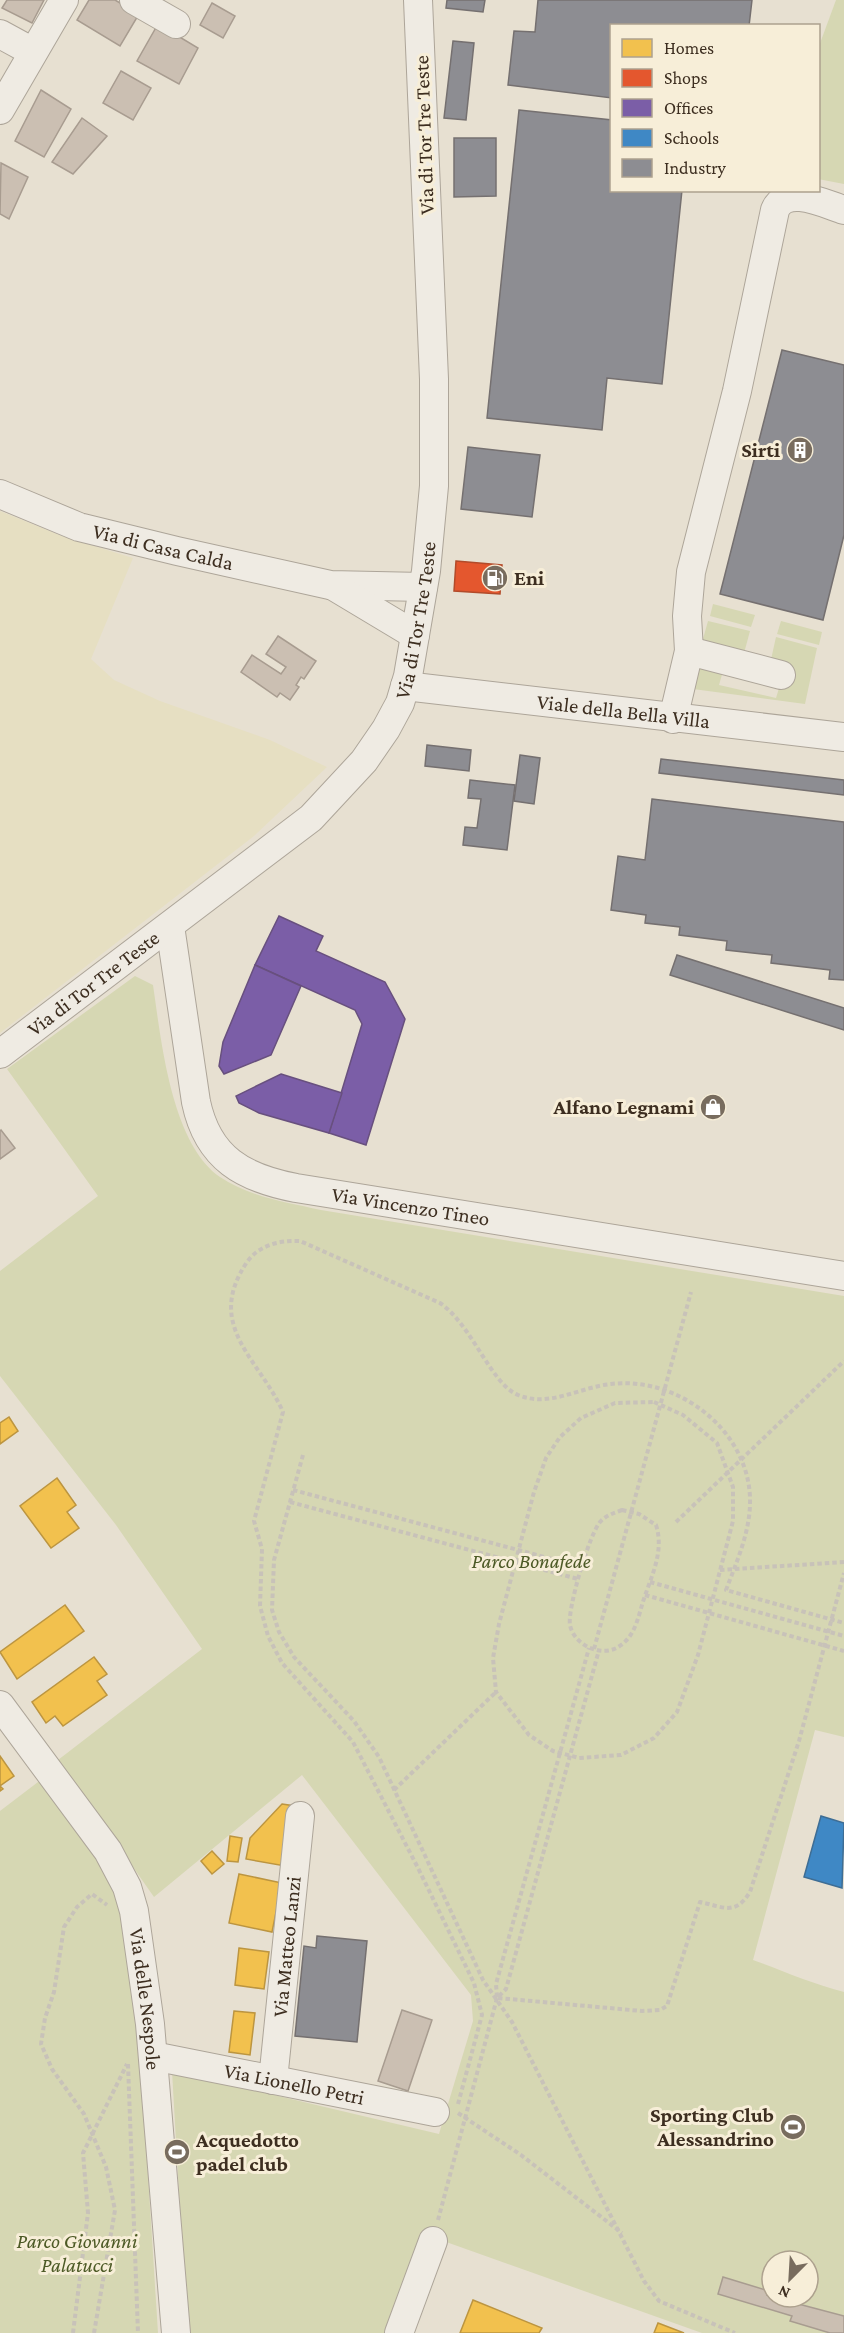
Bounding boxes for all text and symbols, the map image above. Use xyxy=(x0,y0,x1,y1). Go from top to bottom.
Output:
legend xyxy=(610,24,820,192)
text: Homes xyxy=(664,38,714,58)
street label: Via di Tor Tre Teste xyxy=(409,55,439,215)
text: Shops xyxy=(664,68,708,88)
text: Offices xyxy=(664,98,713,118)
text: Schools xyxy=(664,128,719,148)
text: Industry xyxy=(664,158,727,178)
building icon: Sirti xyxy=(785,435,815,465)
place label: Sirti xyxy=(741,438,780,462)
street label: Via di Casa Calda xyxy=(90,519,236,575)
street label: Via di Tor Tre Teste xyxy=(390,541,441,702)
fuel station icon: Eni xyxy=(480,563,510,593)
place label: Eni xyxy=(514,566,544,590)
street label: Viale della Bella Villa xyxy=(536,689,712,733)
street label: Via di Tor Tre Teste xyxy=(22,925,164,1041)
shop icon: Alfano Legnami xyxy=(698,1092,728,1122)
place label: Alfano Legnami xyxy=(553,1095,694,1119)
street label: Via Vincenzo Tineo xyxy=(330,1182,491,1231)
park label: Parco Bonafede xyxy=(471,1549,591,1573)
street label: Via Matteo Lanzi xyxy=(268,1875,306,2018)
street label: Via delle Nespole xyxy=(125,1926,166,2071)
street label: Via Lionello Petri xyxy=(222,2058,367,2110)
place label: Sporting Club Alessandrino xyxy=(650,2103,774,2151)
sports icon: Sporting Club Alessandrino xyxy=(778,2112,808,2142)
place label: Acquedotto padel club xyxy=(195,2128,299,2176)
sports icon: Acquedotto padel club xyxy=(162,2137,192,2167)
park label: Parco Giovanni Palatucci xyxy=(17,2229,138,2277)
north arrow xyxy=(760,2249,820,2309)
text: N xyxy=(776,2282,793,2302)

